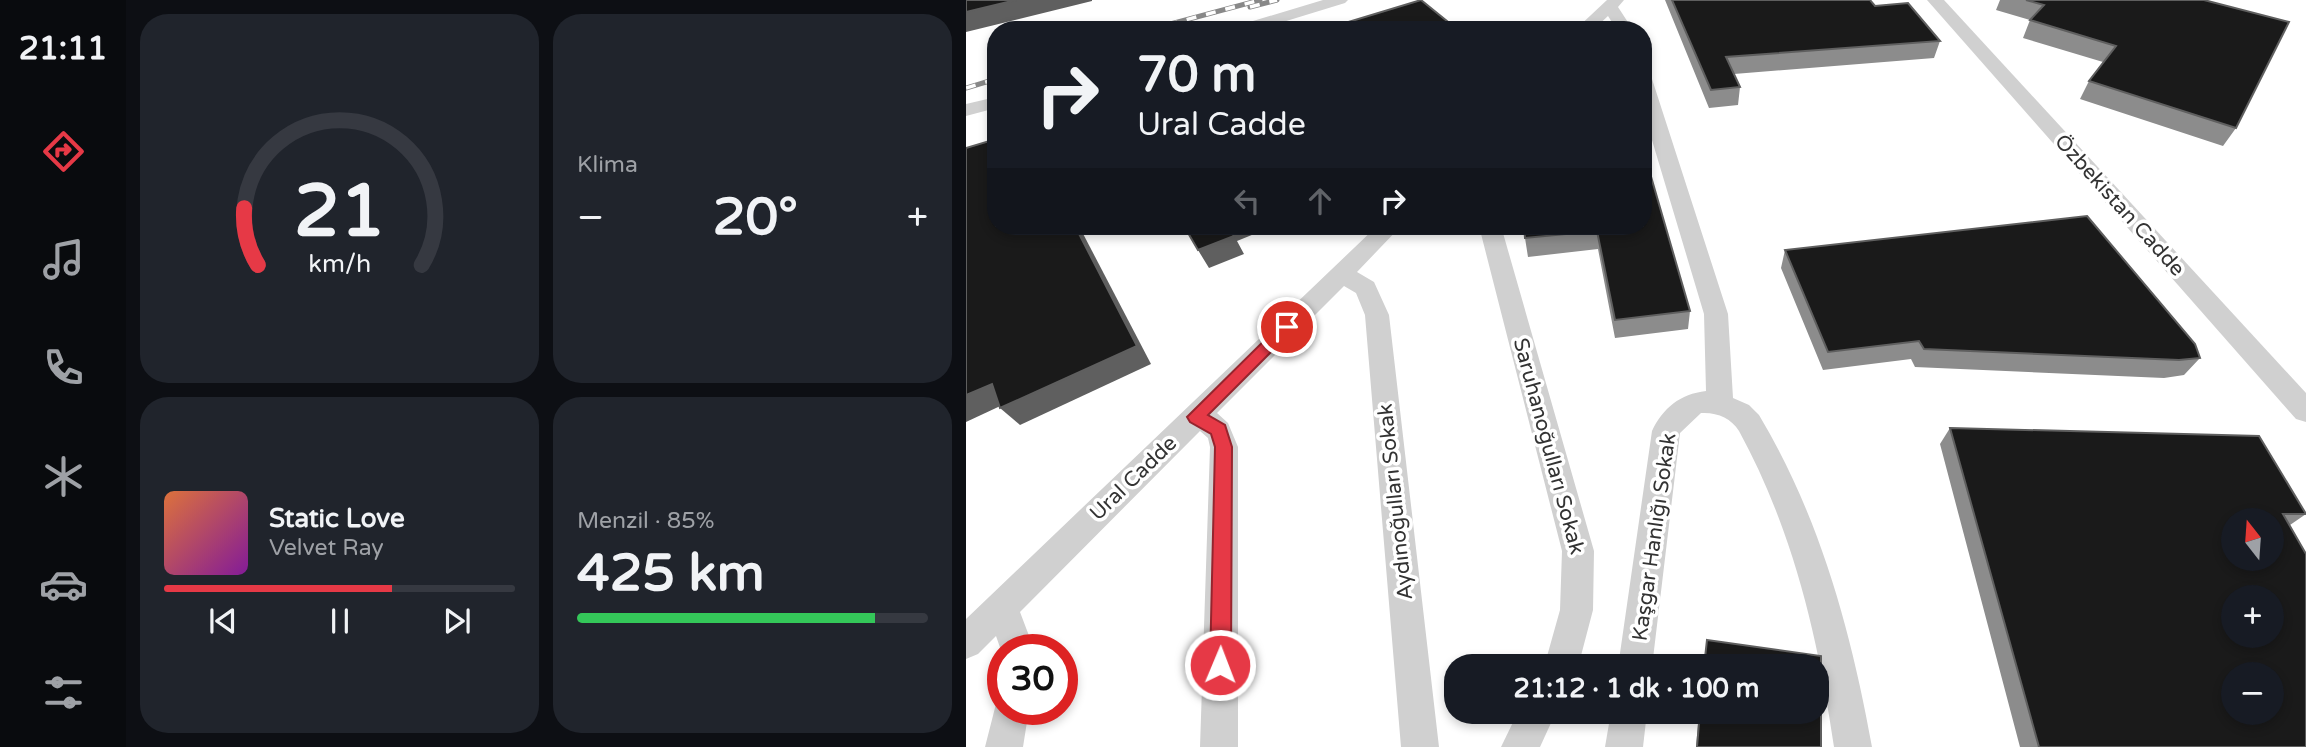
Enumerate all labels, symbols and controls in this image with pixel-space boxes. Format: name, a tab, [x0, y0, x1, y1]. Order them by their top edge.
text: 21:11	[19, 30, 107, 68]
text: 70 m	[1137, 46, 1256, 105]
icon: right	[1022, 49, 1113, 140]
text: Ural Cadde	[1137, 106, 1306, 144]
icon: directions	[39, 127, 88, 176]
street label: Özbekistan Cadde	[2049, 129, 2190, 281]
text: Klima	[577, 151, 638, 179]
text: 21	[294, 168, 385, 256]
icon: left	[1228, 182, 1266, 220]
icon: ahead	[1301, 182, 1339, 220]
icon: right	[1374, 182, 1412, 220]
text: 20°	[713, 186, 798, 249]
text: −	[577, 195, 604, 241]
text: +	[907, 195, 928, 241]
icon: music	[39, 235, 88, 284]
text: km/h	[308, 248, 371, 278]
pin	[1257, 297, 1317, 357]
icon: arrive	[1268, 308, 1306, 346]
street label: Saruhanoğulları Sokak	[1508, 335, 1589, 557]
icon: phone	[39, 343, 88, 392]
street label: Aydınoğulları Sokak	[1373, 403, 1418, 601]
street label: Ural Cadde	[1085, 431, 1182, 526]
street label: Kaşgar Hanlığı Sokak	[1628, 432, 1681, 643]
icon: climate	[39, 452, 88, 501]
text: Static Love	[269, 503, 405, 534]
text: Menzil · 85%	[577, 507, 714, 535]
north arrow	[2221, 508, 2284, 570]
map controls	[2221, 508, 2284, 725]
text: Velvet Ray	[269, 534, 384, 562]
text: 425 km	[577, 542, 765, 605]
icon: car	[39, 560, 88, 609]
button: +	[2221, 585, 2284, 648]
icon: previous	[204, 602, 242, 640]
icon: pause	[321, 602, 359, 640]
icon: next	[438, 602, 476, 640]
position arrow	[1183, 628, 1257, 702]
speed limit sign: 30	[987, 634, 1078, 725]
button: −	[2221, 662, 2284, 725]
icon: filters	[39, 668, 88, 717]
text: 21:12 · 1 dk · 100 m	[1514, 673, 1759, 704]

